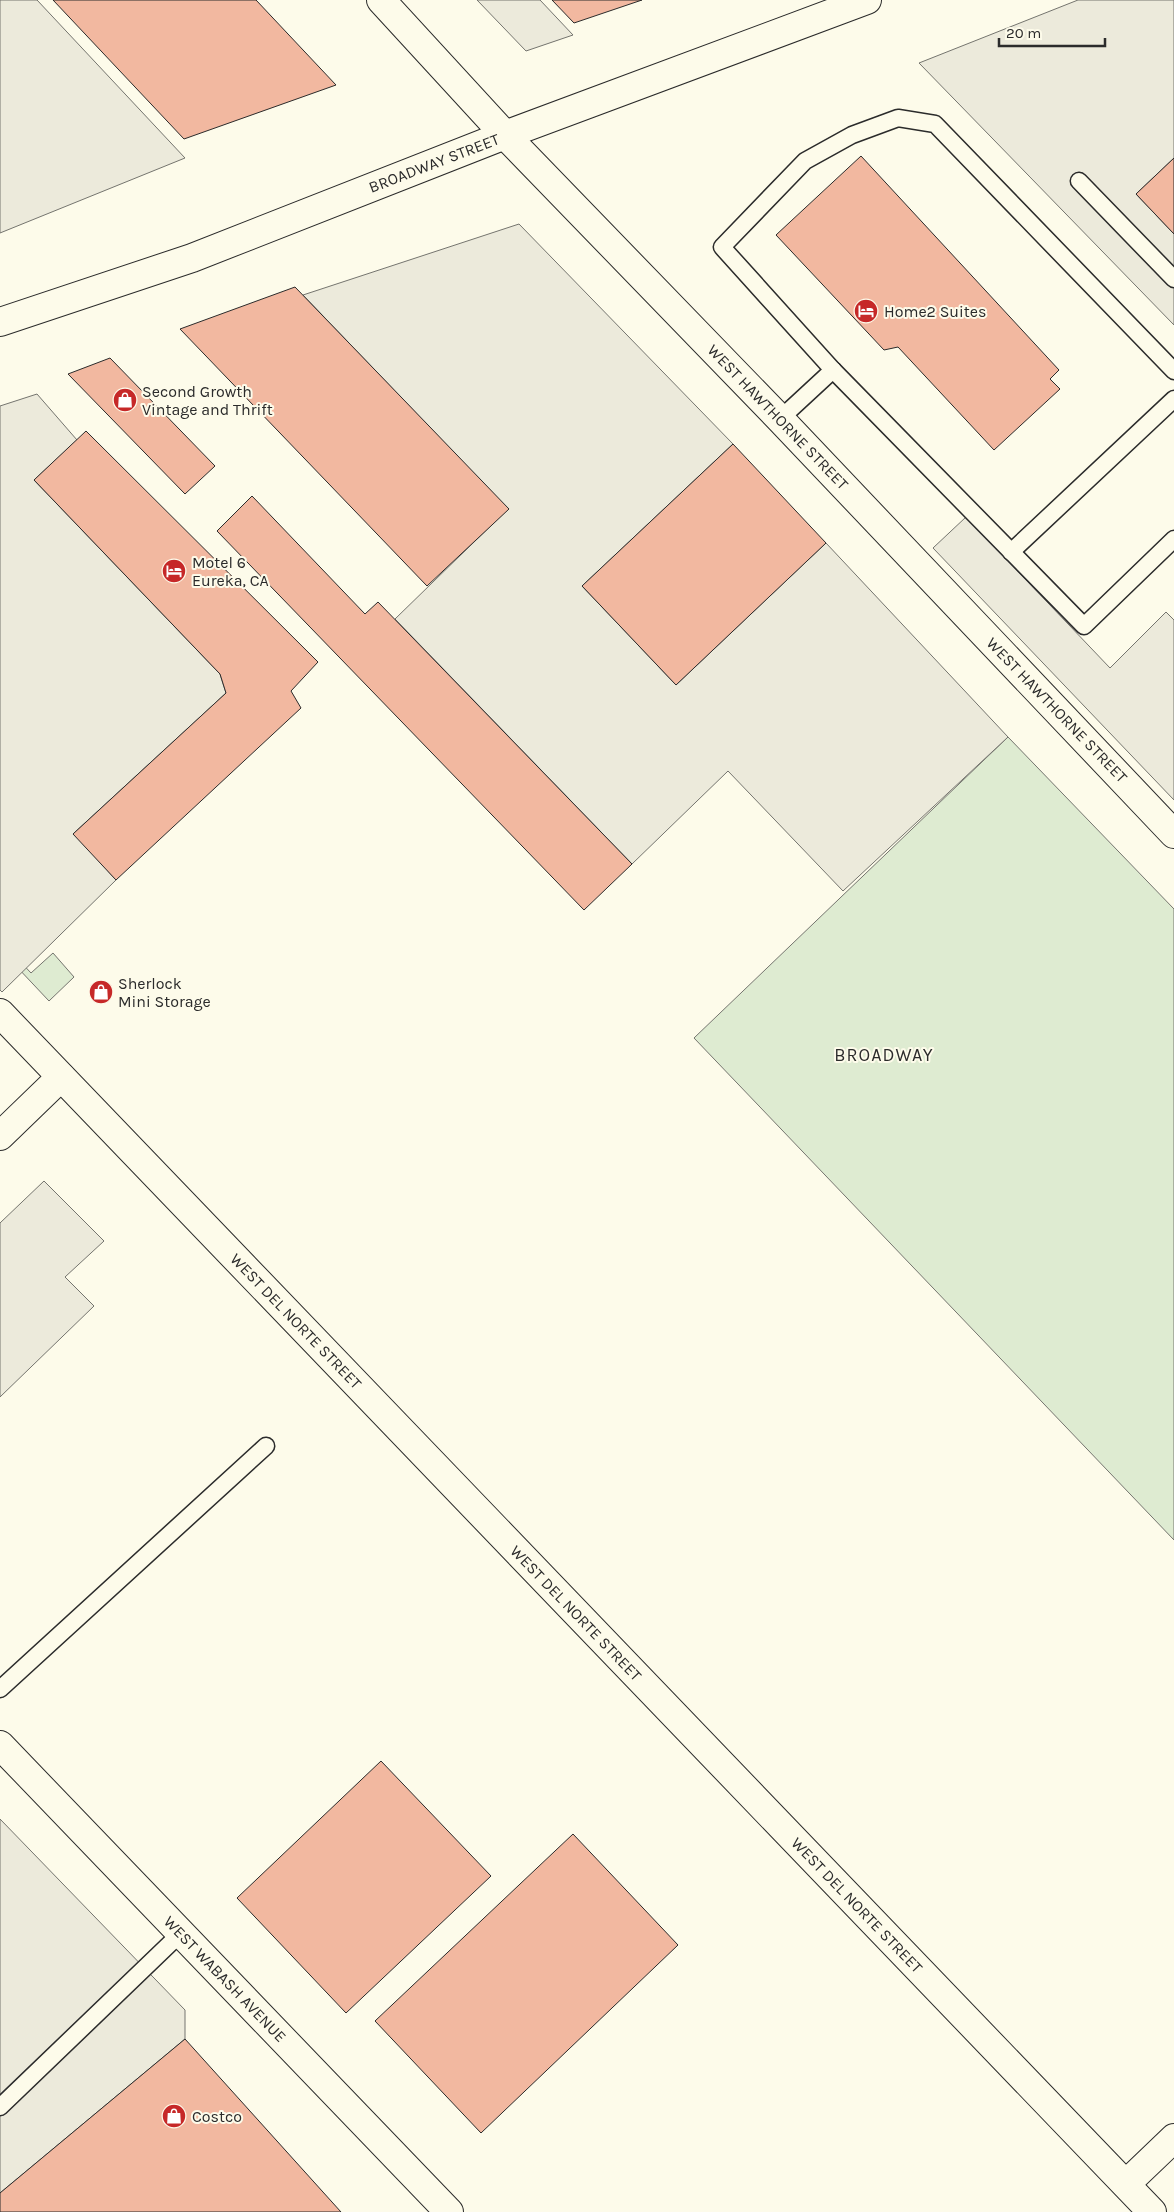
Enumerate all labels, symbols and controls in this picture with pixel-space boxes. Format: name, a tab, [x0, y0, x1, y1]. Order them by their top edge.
scale bar	[999, 15, 1105, 47]
text: 20 m	[1006, 24, 1041, 42]
street label: BROADWAY STREET	[366, 129, 502, 197]
hotel icon: Home2 Suites	[853, 298, 879, 324]
place label: Home2 Suites	[884, 302, 986, 321]
street label: WEST HAWTHORNE STREET	[704, 340, 852, 494]
place label: Second Growth Vintage and Thrift	[142, 382, 273, 419]
shop icon: Second Growth Vintage and Thrift	[112, 387, 138, 413]
place label: Motel 6 Eureka, CA	[192, 553, 269, 590]
hotel icon: Motel 6 Eureka, CA	[161, 558, 187, 584]
street label: WEST HAWTHORNE STREET	[983, 633, 1131, 787]
place label: Sherlock Mini Storage	[118, 974, 211, 1011]
shop icon: Sherlock Mini Storage	[88, 979, 114, 1005]
district label: BROADWAY	[834, 1044, 934, 1066]
street label: WEST DEL NORTE STREET	[226, 1249, 366, 1393]
street label: WEST DEL NORTE STREET	[506, 1541, 646, 1685]
street label: WEST DEL NORTE STREET	[787, 1833, 927, 1977]
street label: WEST WABASH AVENUE	[160, 1912, 290, 2046]
shop icon: Costco	[161, 2103, 187, 2129]
place label: Costco	[192, 2107, 242, 2126]

